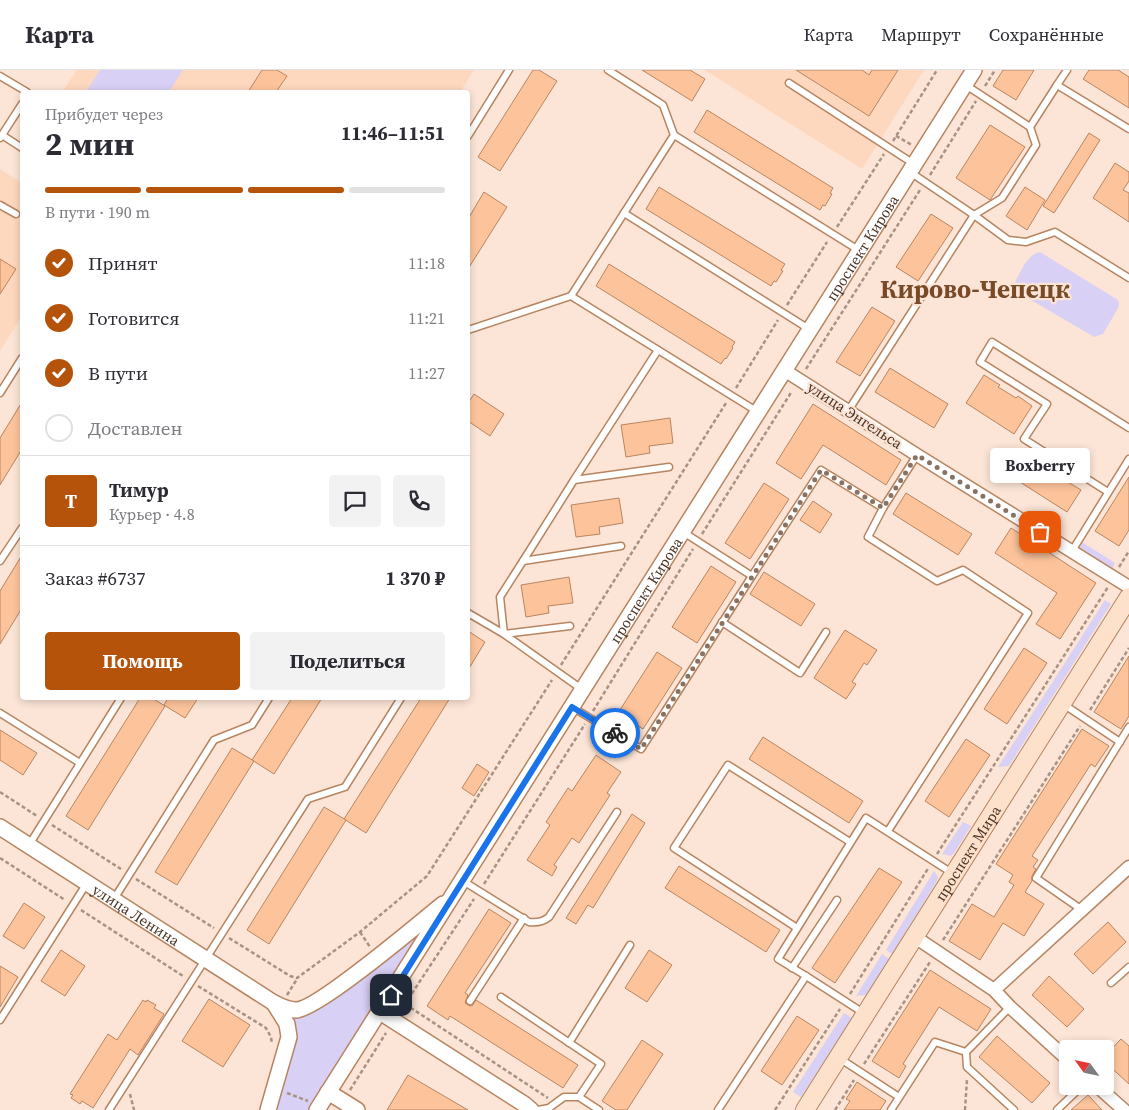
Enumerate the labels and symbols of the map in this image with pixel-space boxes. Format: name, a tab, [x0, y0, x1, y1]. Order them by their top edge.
street label: проспект Кирова	[820, 190, 903, 305]
district label: Кирово-Чепецк	[880, 272, 1070, 306]
street label: улица Энгельса	[803, 376, 907, 454]
callout: Boxberry	[990, 447, 1090, 482]
pin	[1019, 511, 1061, 553]
street label: проспект Кирова	[604, 533, 687, 647]
courier	[590, 708, 640, 758]
street label: проспект Мира	[929, 801, 1006, 905]
street label: улица Ленина	[89, 879, 184, 951]
pin	[370, 974, 412, 1016]
north arrow	[1059, 1040, 1114, 1095]

